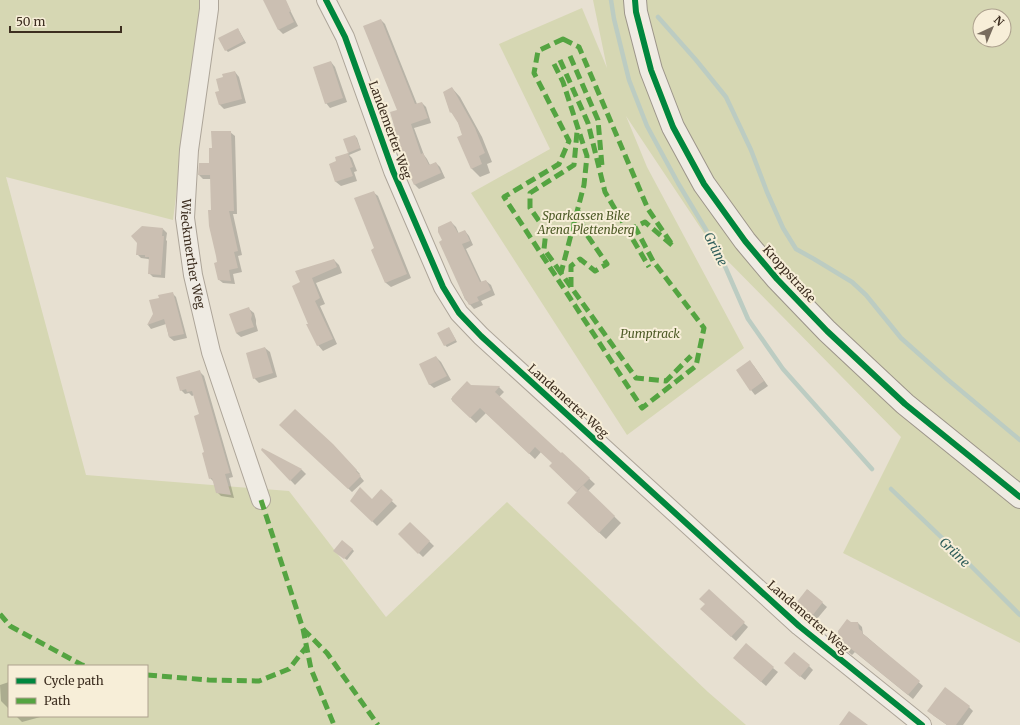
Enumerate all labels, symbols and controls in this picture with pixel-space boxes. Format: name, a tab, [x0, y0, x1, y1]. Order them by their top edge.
scale bar	[10, 8, 121, 34]
north arrow	[972, 8, 1012, 48]
text: N	[991, 13, 1007, 29]
text: 50 m	[16, 14, 45, 29]
street label: Landemerter Weg	[366, 79, 415, 182]
street label: Wieckmerther Weg	[178, 197, 209, 311]
park label: Sparkassen Bike Arena Plettenberg	[536, 208, 635, 237]
water label: Grüne	[700, 229, 731, 269]
street label: Kroppstraße	[760, 242, 819, 305]
park label: Pumptrack	[620, 326, 680, 341]
street label: Landemerter Weg	[525, 361, 612, 441]
water label: Grüne	[936, 534, 974, 571]
street label: Landemerter Weg	[764, 577, 853, 657]
legend	[8, 665, 148, 717]
text: Cycle path	[44, 673, 104, 688]
text: Path	[44, 693, 70, 708]

